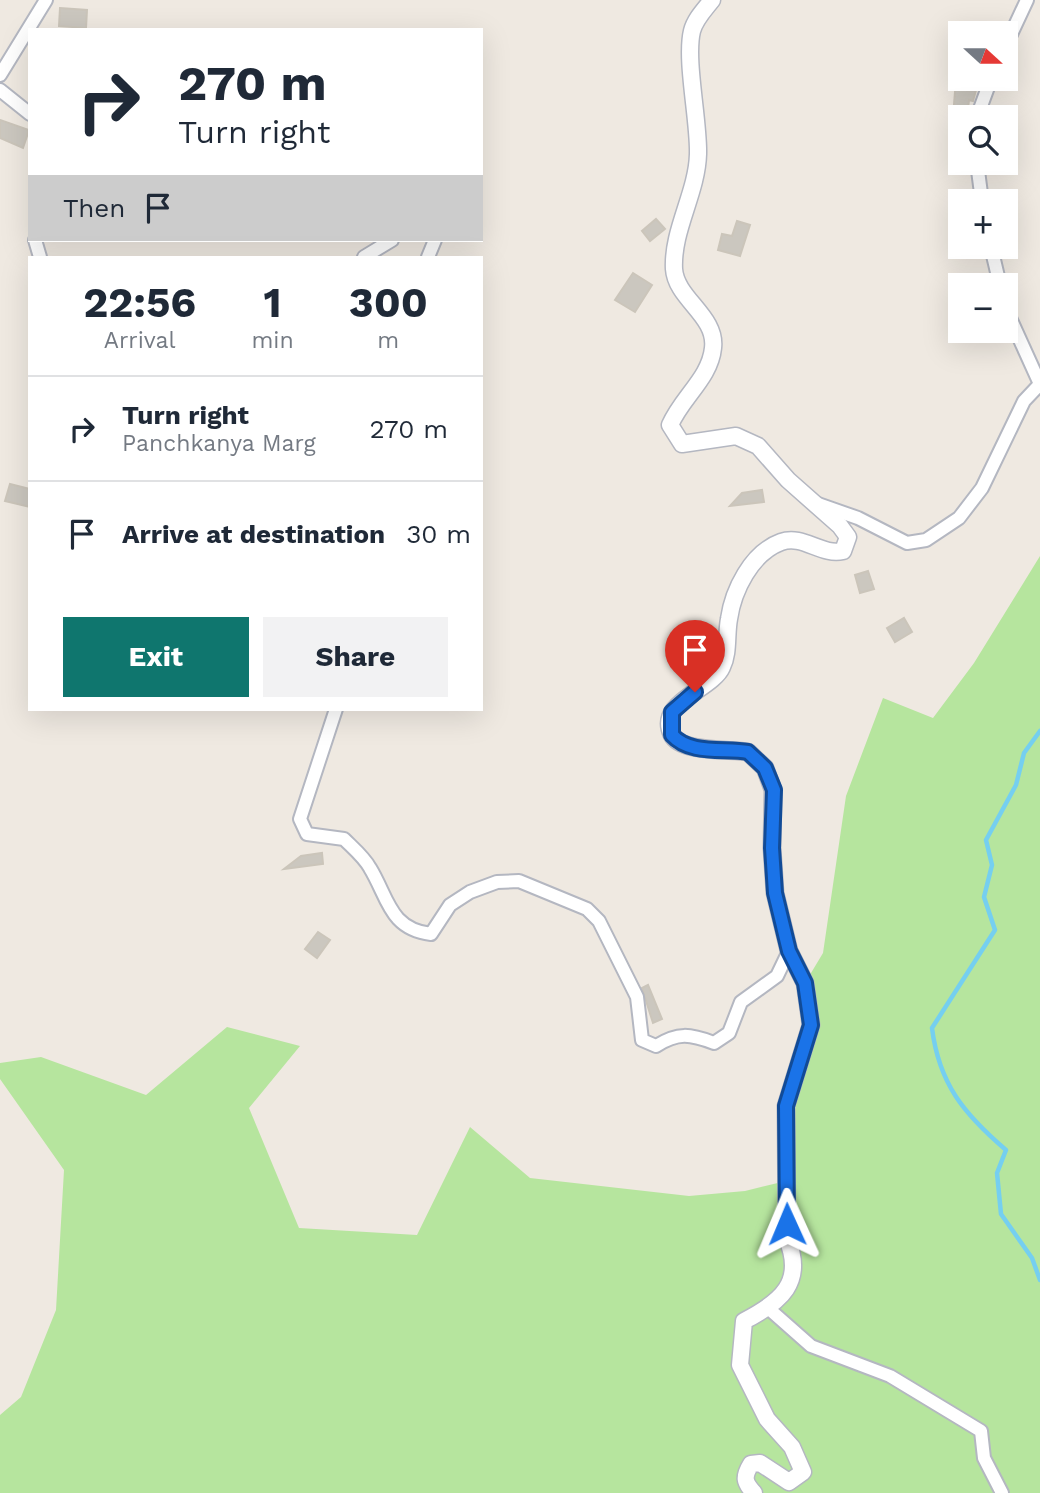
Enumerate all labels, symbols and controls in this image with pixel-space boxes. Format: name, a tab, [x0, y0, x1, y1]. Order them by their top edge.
north arrow	[948, 21, 1018, 91]
map controls	[948, 21, 1018, 343]
text: 270 m	[178, 54, 327, 112]
icon: right	[63, 56, 154, 147]
button: search	[948, 105, 1018, 175]
text: Turn right	[178, 113, 330, 151]
icon: arrive	[139, 189, 177, 227]
button: +	[948, 189, 1018, 259]
text: Then	[63, 193, 125, 223]
button: −	[948, 273, 1018, 343]
text: 22:56	[83, 278, 196, 327]
text: 1	[263, 278, 282, 327]
text: 300	[349, 278, 428, 327]
text: Arrival	[104, 327, 176, 354]
text: min	[251, 327, 294, 354]
text: m	[377, 327, 399, 354]
text: Turn right	[122, 400, 249, 430]
icon: right	[63, 410, 101, 448]
text: 270 m	[369, 414, 448, 444]
text: Panchkanya Marg	[122, 430, 316, 457]
icon: arrive	[63, 515, 101, 553]
text: Arrive at destination	[122, 519, 385, 549]
text: 30 m	[406, 519, 471, 549]
button: Exit	[63, 617, 249, 697]
button: Share	[263, 617, 448, 697]
pin	[665, 620, 725, 692]
icon: arrive	[676, 631, 714, 669]
position arrow	[750, 1187, 824, 1261]

